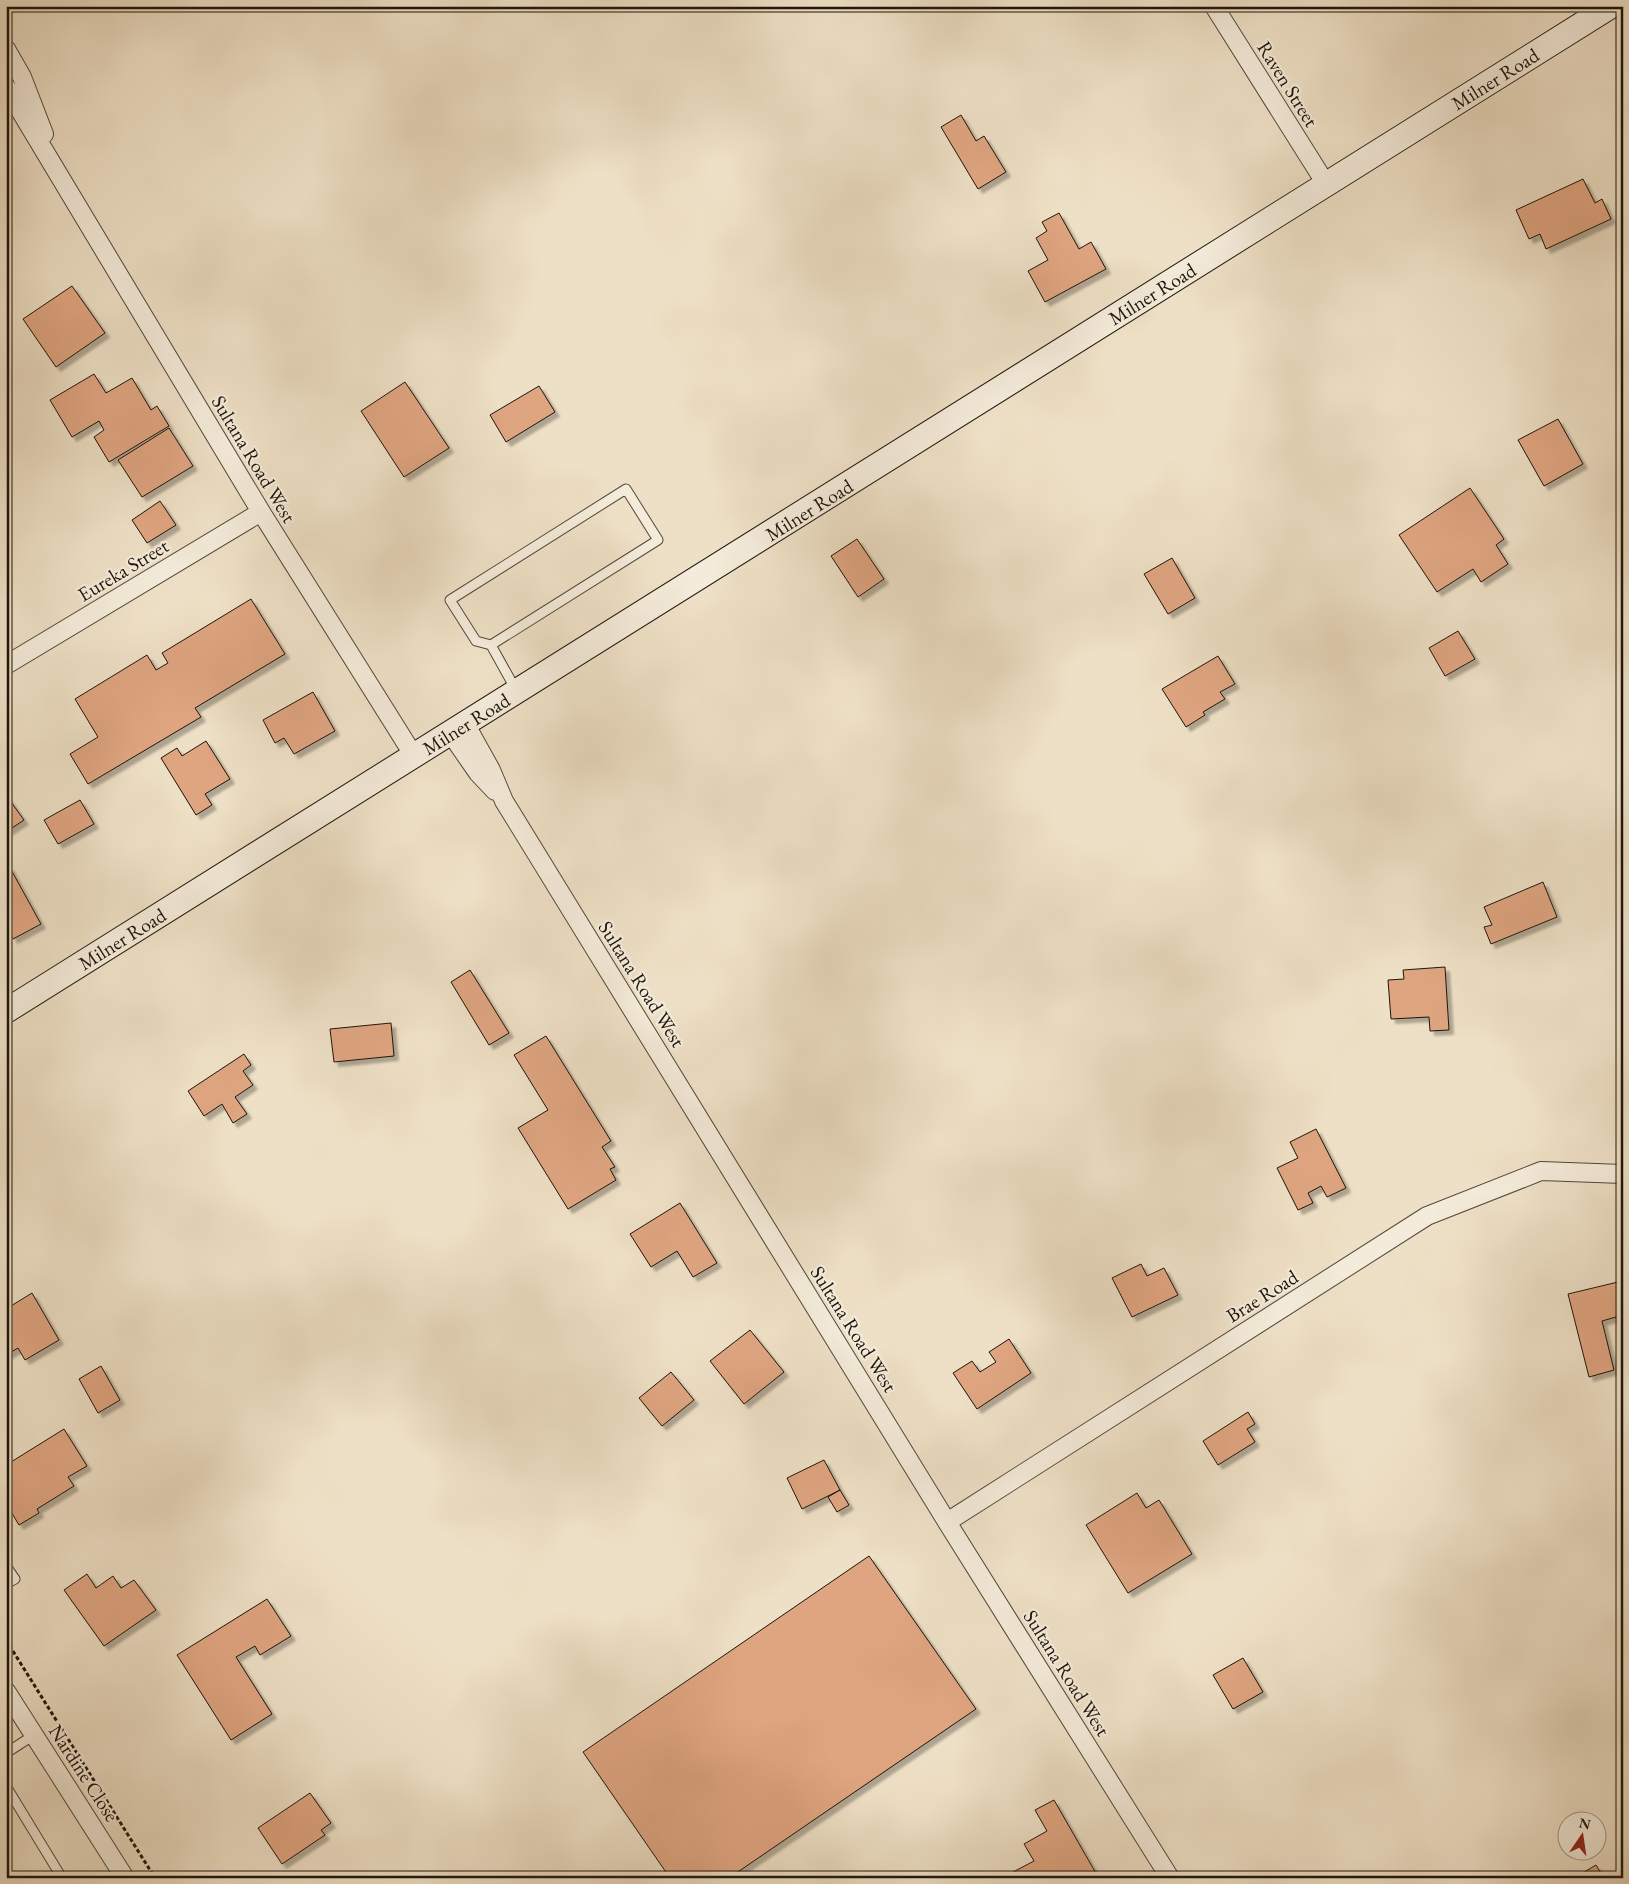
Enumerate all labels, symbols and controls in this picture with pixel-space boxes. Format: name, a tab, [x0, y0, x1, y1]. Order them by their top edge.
street label: Raven Street	[1251, 36, 1325, 132]
street label: Milner Road	[1446, 41, 1544, 116]
street label: Milner Road	[1103, 256, 1201, 331]
street label: Sultana Road West	[206, 391, 303, 528]
street label: Milner Road	[760, 472, 858, 547]
street label: Eureka Street	[73, 532, 174, 607]
street label: Milner Road	[417, 686, 515, 761]
street label: Milner Road	[73, 901, 171, 976]
street label: Sultana Road West	[593, 916, 692, 1053]
street label: Sultana Road West	[805, 1261, 904, 1398]
street label: Brae Road	[1221, 1263, 1304, 1328]
street label: Sultana Road West	[1018, 1605, 1117, 1742]
street label: Nardine Close	[43, 1719, 125, 1827]
north arrow	[1556, 1812, 1606, 1862]
text: N	[1577, 1813, 1593, 1834]

